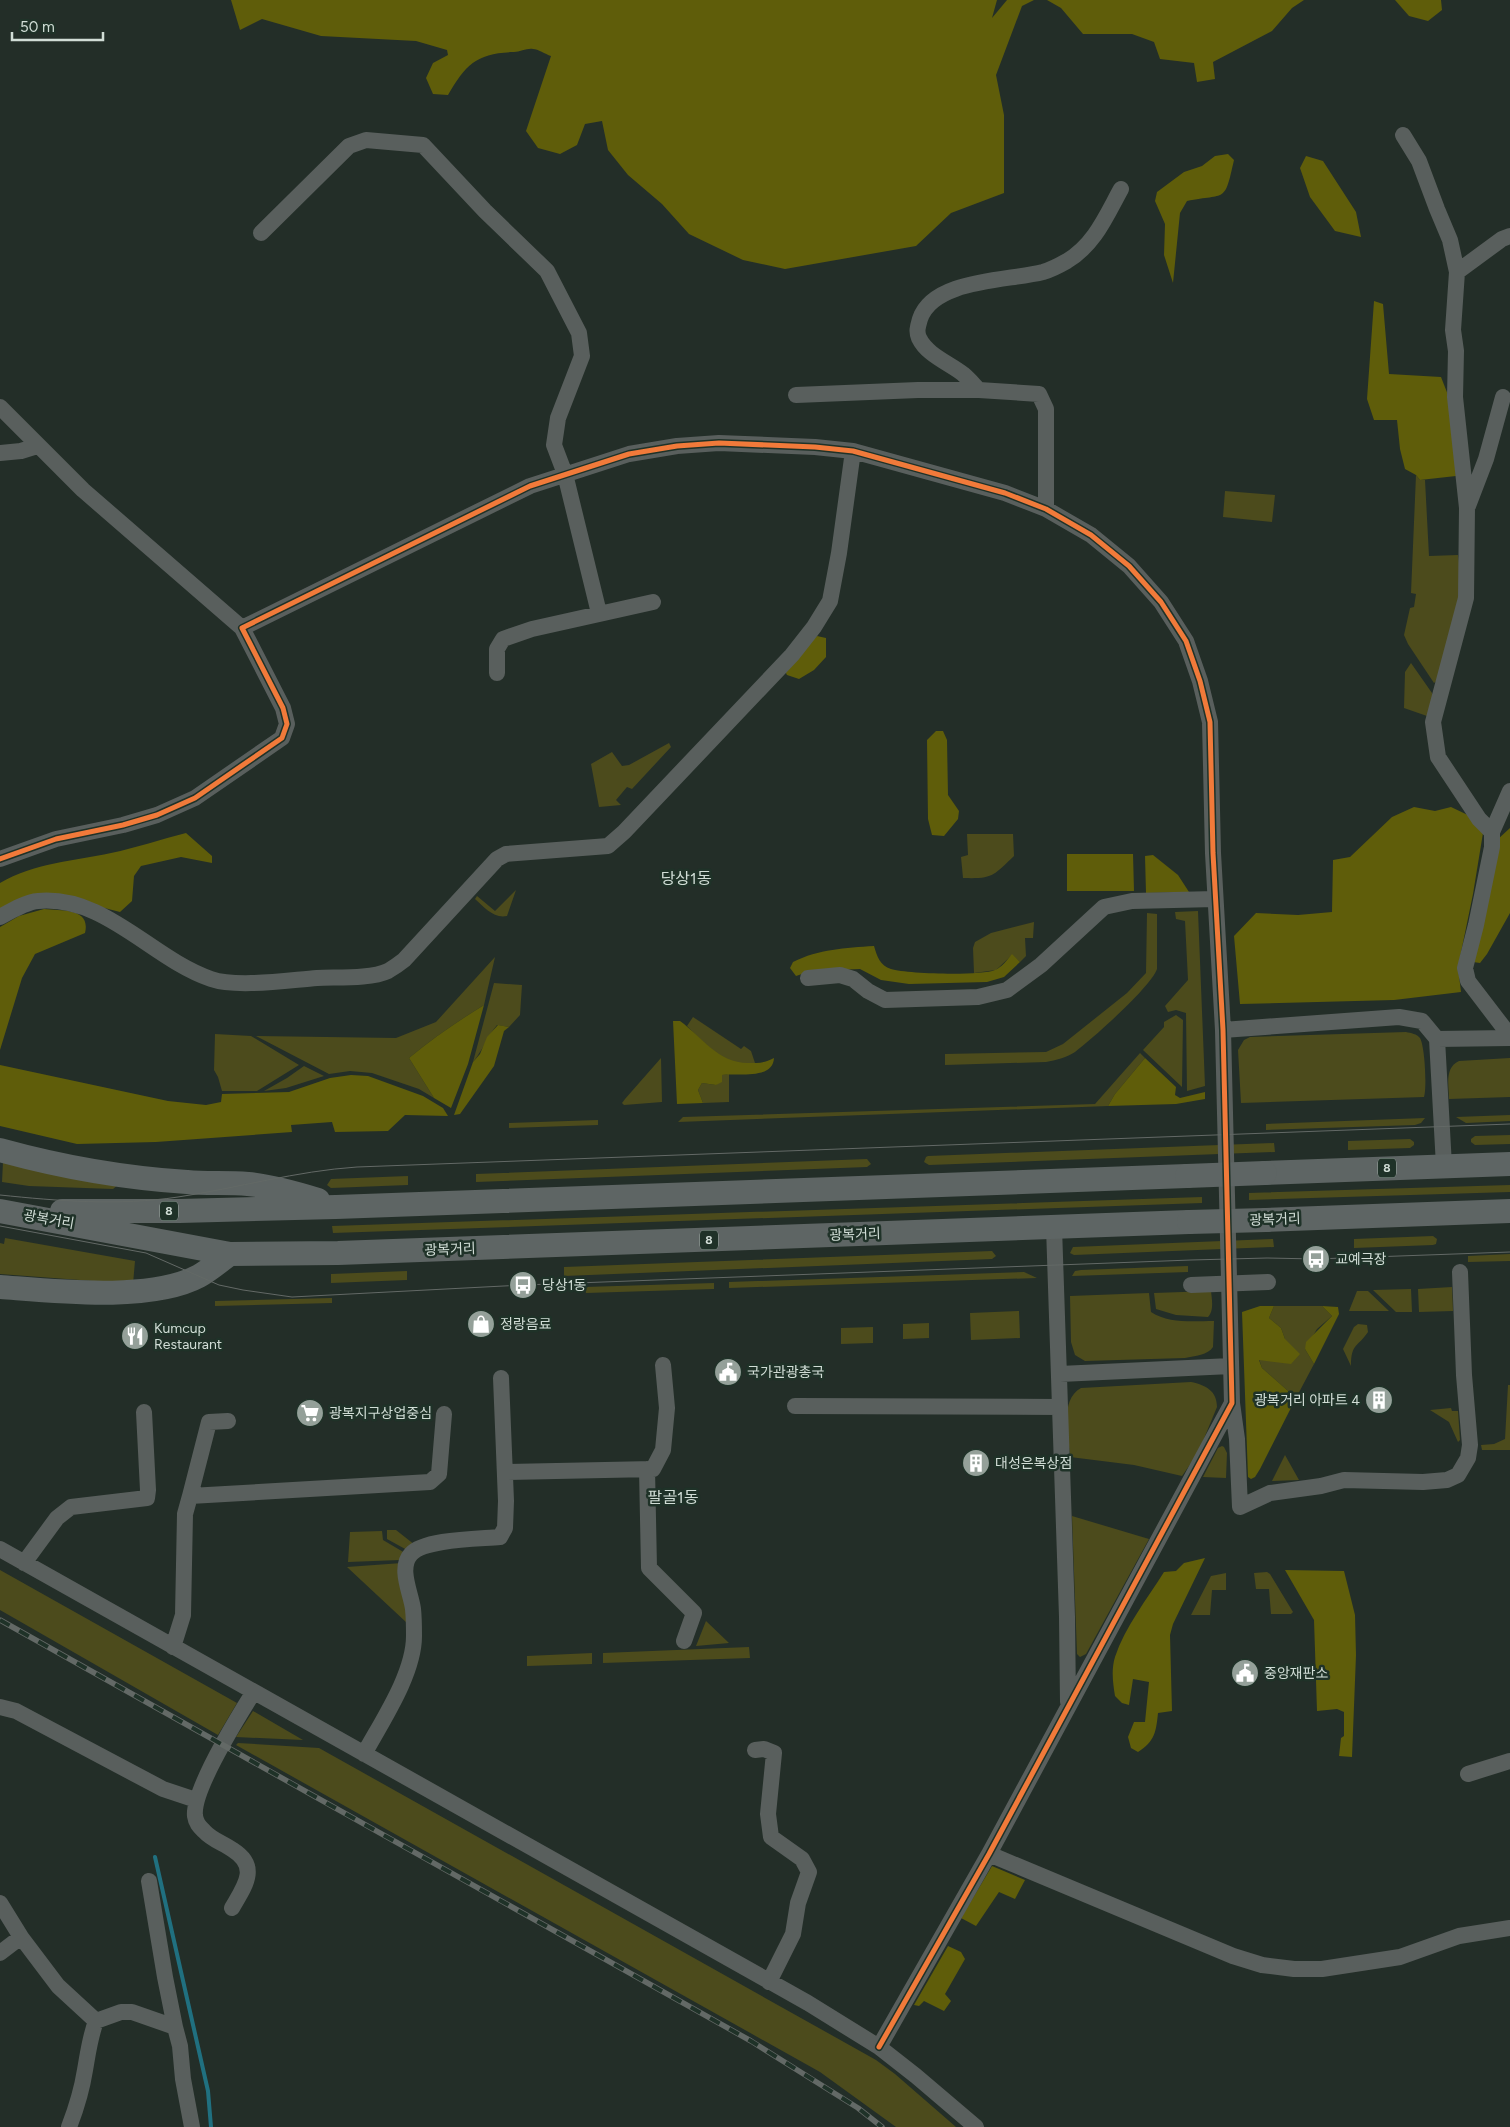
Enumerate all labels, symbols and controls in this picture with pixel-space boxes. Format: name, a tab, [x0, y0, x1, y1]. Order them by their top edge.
scale bar	[12, 10, 104, 42]
text: 50 m	[20, 18, 55, 36]
district label: 당상1동	[661, 869, 712, 888]
road number: 8	[1378, 1158, 1396, 1178]
road number: 8	[160, 1202, 178, 1220]
street label: 광복거리	[22, 1207, 76, 1232]
street label: 광복거리	[1249, 1210, 1301, 1229]
street label: 광복거리	[829, 1225, 881, 1244]
road number: 8	[700, 1230, 718, 1250]
street label: 광복거리	[424, 1240, 476, 1259]
bus stop icon: 교예극장	[1301, 1244, 1331, 1274]
place label: 교예극장	[1335, 1251, 1387, 1268]
bus stop icon: 당상1동	[508, 1270, 538, 1300]
place label: 당상1동	[542, 1277, 587, 1294]
shop icon: 정랑음료	[466, 1309, 496, 1339]
place label: 정랑음료	[500, 1316, 552, 1333]
place label: Kumcup Restaurant	[154, 1320, 222, 1353]
restaurant icon: Kumcup Restaurant	[120, 1321, 150, 1351]
public building icon: 국가관광총국	[713, 1357, 743, 1387]
place label: 국가관광총국	[747, 1364, 824, 1381]
building icon: 광복거리 아파트 4	[1364, 1385, 1394, 1415]
place label: 광복거리 아파트 4	[1254, 1392, 1360, 1409]
supermarket icon: 광복지구상업중심	[295, 1398, 325, 1428]
place label: 광복지구상업중심	[329, 1405, 432, 1422]
building icon: 대성은복상점	[961, 1448, 991, 1478]
place label: 대성은복상점	[995, 1455, 1072, 1472]
district label: 팔골1동	[648, 1488, 699, 1507]
public building icon: 중앙재판소	[1230, 1658, 1260, 1688]
place label: 중앙재판소	[1264, 1665, 1329, 1682]

